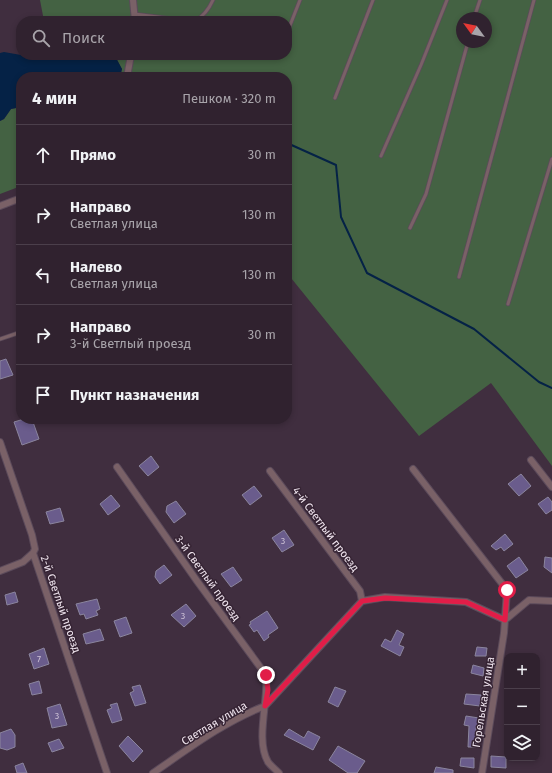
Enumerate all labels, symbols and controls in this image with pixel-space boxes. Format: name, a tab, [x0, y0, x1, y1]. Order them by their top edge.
north arrow	[456, 12, 492, 48]
search box	[16, 16, 292, 60]
icon: search	[30, 27, 52, 49]
text: Поиск	[62, 29, 105, 47]
text: 4 мин	[32, 88, 77, 109]
text: Пешком · 320 m	[182, 91, 276, 106]
icon: ahead	[32, 144, 54, 166]
text: Прямо	[70, 146, 116, 164]
text: 30 m	[248, 147, 276, 162]
text: Направо	[70, 198, 131, 216]
icon: right	[32, 204, 54, 226]
text: 130 m	[242, 207, 276, 222]
text: Светлая улица	[70, 216, 158, 231]
text: Налево	[70, 258, 122, 276]
icon: left	[32, 264, 54, 286]
text: 130 m	[242, 267, 276, 282]
text: Светлая улица	[70, 276, 158, 291]
text: Направо	[70, 318, 131, 336]
icon: right	[32, 324, 54, 346]
text: 30 m	[248, 327, 276, 342]
text: 3-й Светлый проезд	[70, 336, 191, 351]
icon: arrive	[32, 384, 54, 406]
text: Пункт назначения	[70, 386, 199, 404]
street label: 4-й Светлый проезд	[290, 484, 362, 574]
street label: 3-й Светлый проезд	[173, 533, 243, 623]
house number: 3	[281, 536, 285, 546]
street label: 2-й Светлый проезд	[38, 554, 83, 655]
route start	[498, 581, 516, 599]
house number: 3	[181, 611, 185, 621]
map controls	[504, 653, 540, 761]
button: +	[504, 653, 540, 689]
house number: 7	[37, 654, 41, 664]
street label: Горельская улица	[470, 656, 497, 748]
route end	[257, 666, 275, 684]
button: −	[504, 689, 540, 725]
street label: Светлая улица	[179, 699, 249, 748]
house number: 3	[55, 711, 59, 721]
button: layers	[504, 725, 540, 761]

